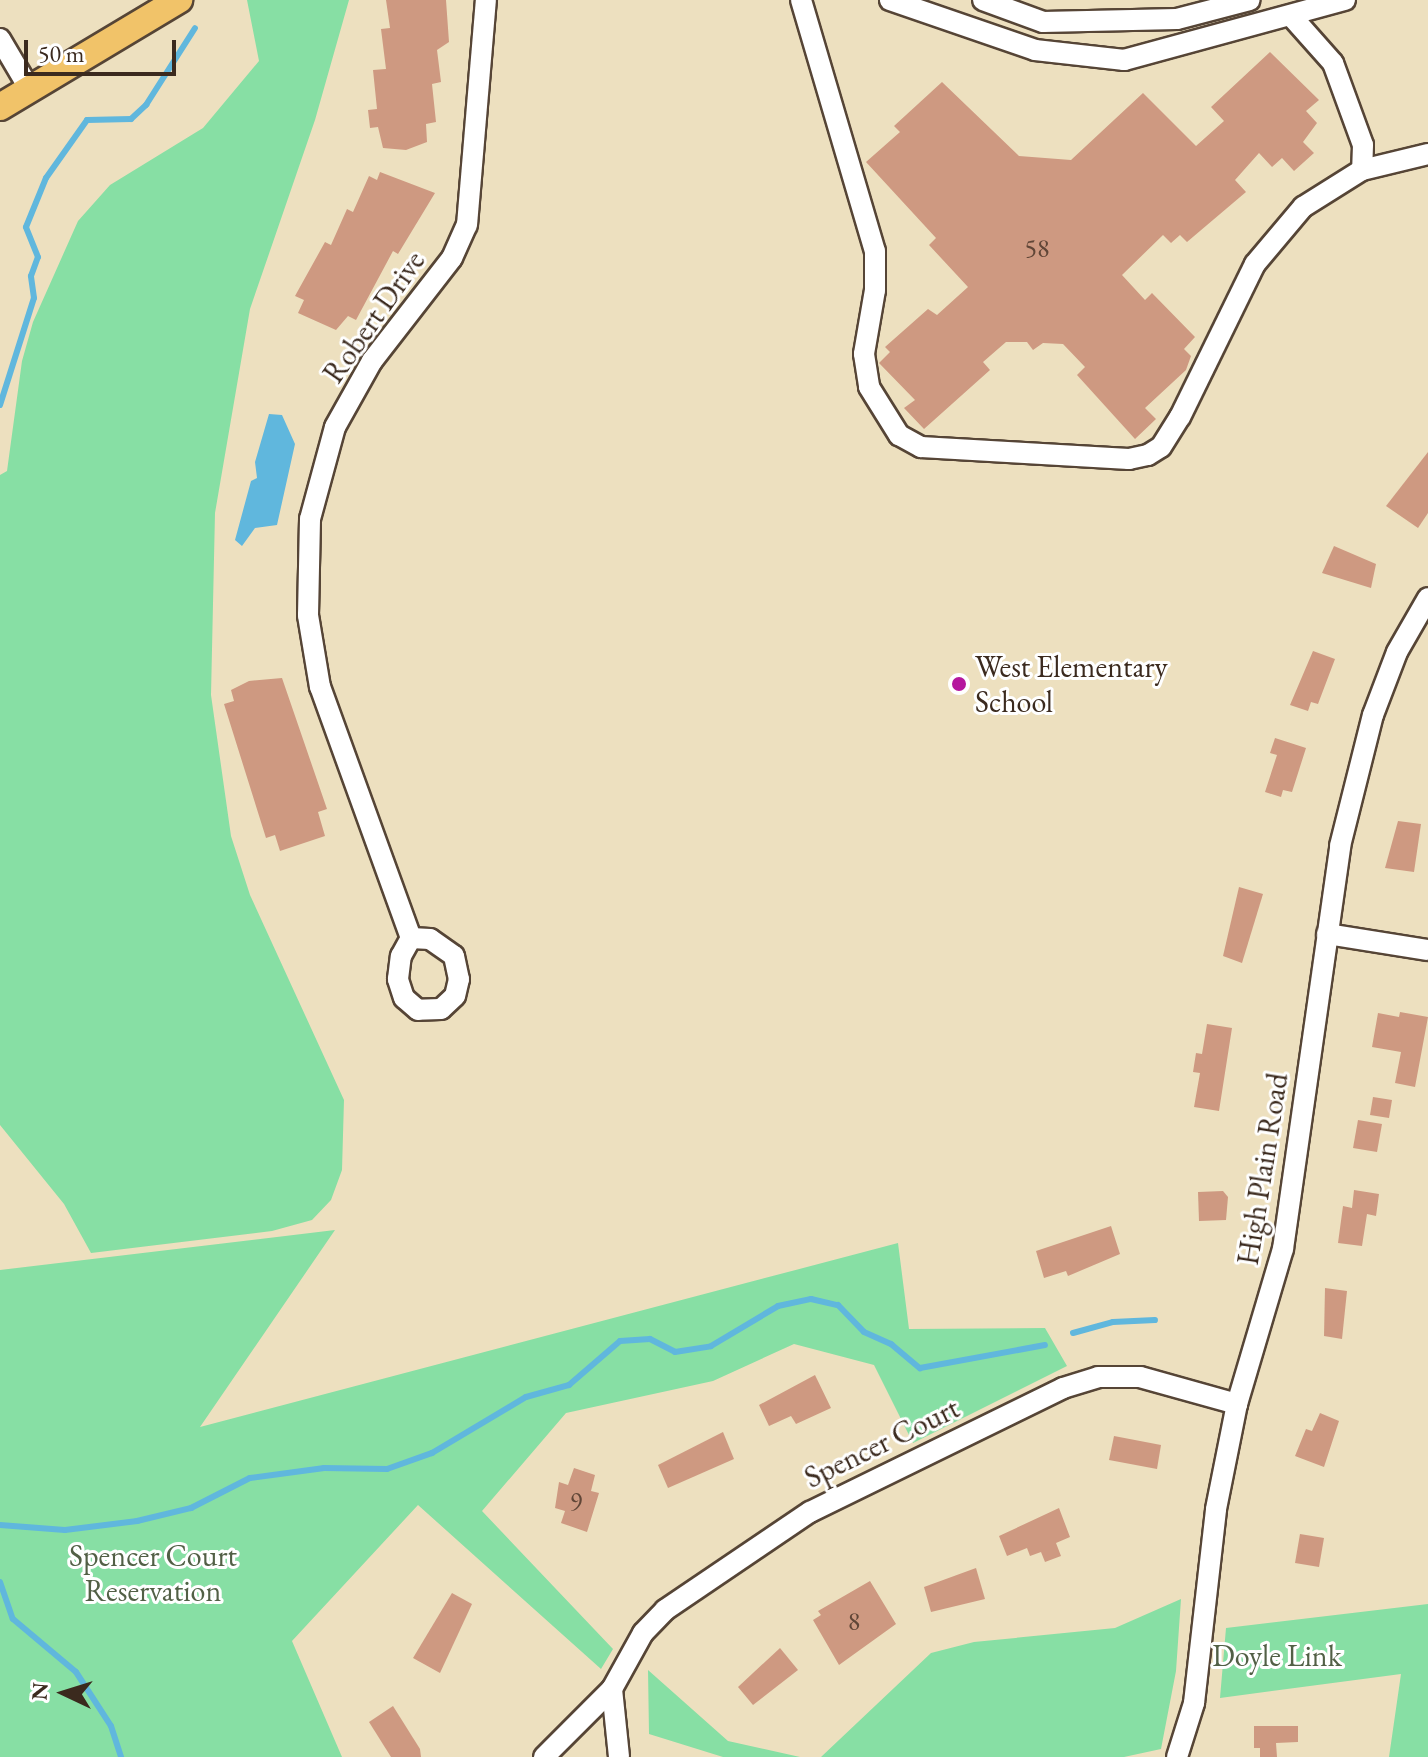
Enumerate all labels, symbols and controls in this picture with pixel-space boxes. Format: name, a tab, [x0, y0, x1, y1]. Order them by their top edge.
scale bar	[28, 24, 180, 74]
text: 50 m	[38, 38, 85, 69]
house number: 58	[1025, 233, 1049, 265]
street label: Robert Drive	[315, 244, 433, 390]
place label: West Elementary School	[975, 649, 1168, 720]
marker: West Elementary School	[950, 675, 968, 693]
street label: High Plain Road	[1230, 1070, 1296, 1268]
street label: Spencer Court	[799, 1390, 965, 1496]
house number: 9	[570, 1487, 582, 1519]
park label: Spencer Court Reservation	[69, 1538, 237, 1608]
house number: 8	[848, 1606, 860, 1638]
park label: Doyle Link	[1212, 1638, 1342, 1674]
north arrow	[24, 1653, 104, 1733]
text: N	[24, 1681, 55, 1701]

